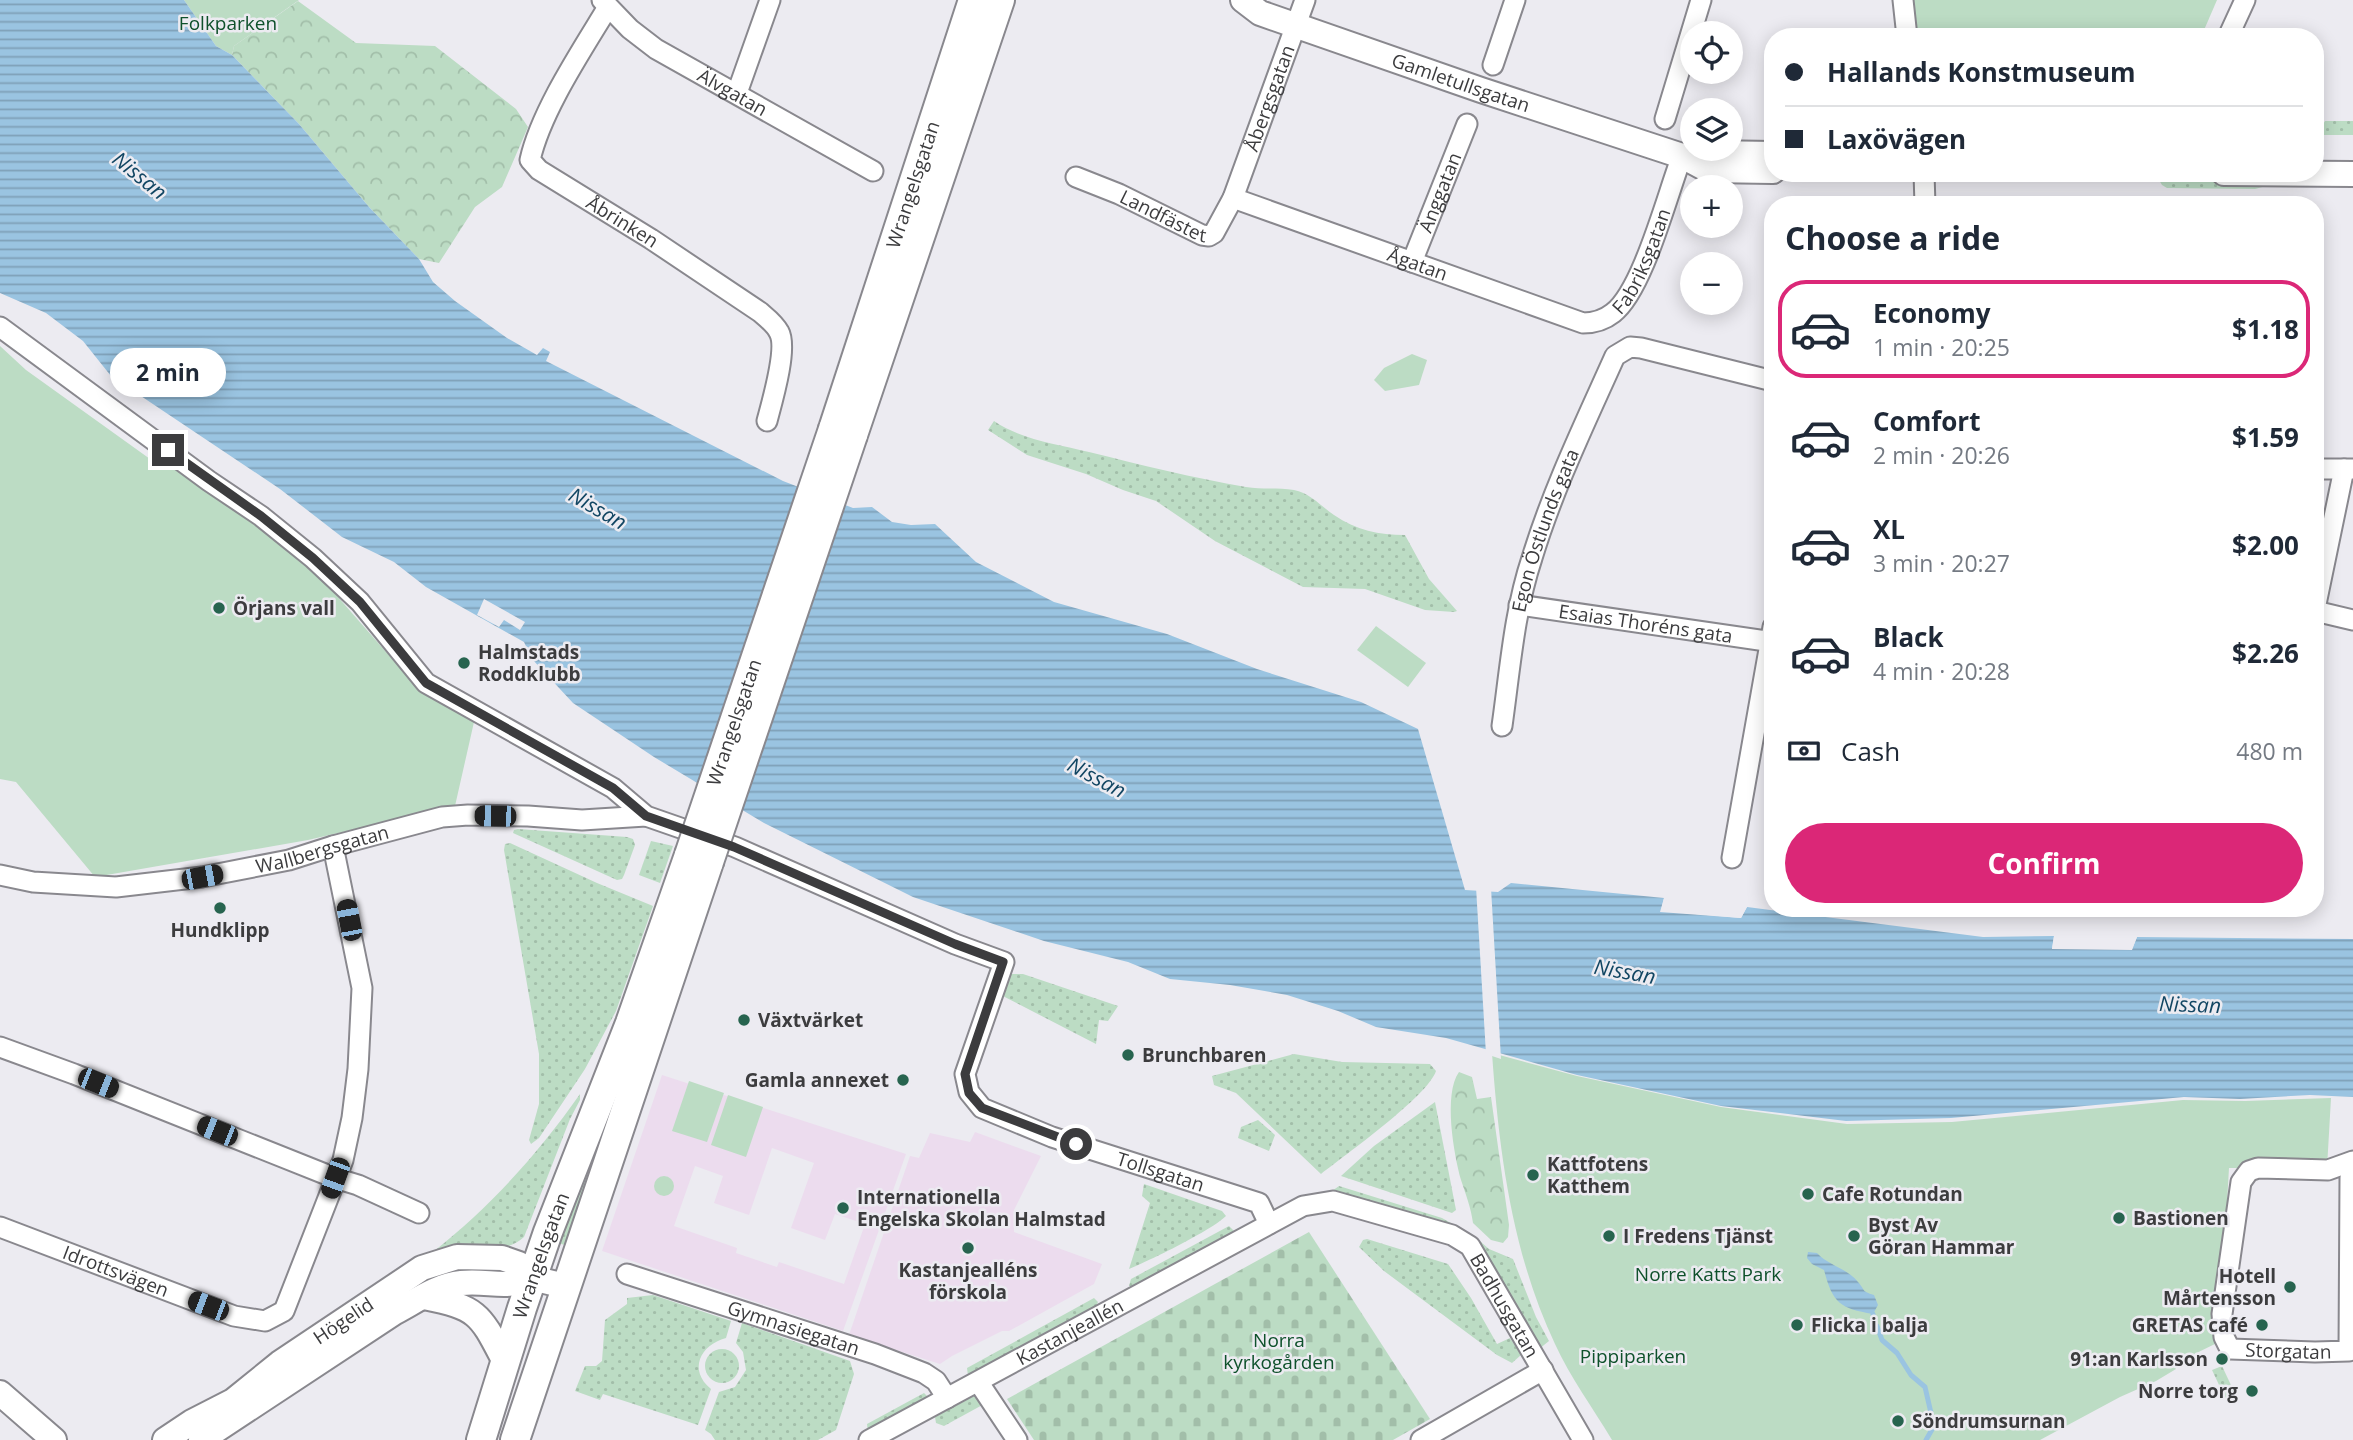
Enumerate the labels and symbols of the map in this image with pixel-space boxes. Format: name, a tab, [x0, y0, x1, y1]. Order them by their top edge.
park label: Folkparken	[179, 10, 277, 36]
street label: Åbergsgatan	[1238, 41, 1301, 155]
street label: Gamletullsgatan	[1388, 47, 1533, 118]
street label: Älvgatan	[693, 62, 772, 122]
street label: Wrangelsgatan	[880, 118, 946, 252]
water label: Nissan	[107, 145, 173, 205]
street label: Änggatan	[1412, 149, 1467, 236]
street label: Landfästet	[1116, 184, 1208, 248]
street label: Åbrinken	[582, 189, 664, 254]
street label: Fabriksgatan	[1606, 205, 1676, 320]
street label: Ågatan	[1384, 241, 1451, 287]
callout: 2 min	[110, 349, 226, 398]
route end	[152, 434, 184, 466]
street label: Egon Östlunds gata	[1505, 445, 1585, 614]
water label: Nissan	[564, 480, 632, 536]
place label: Örjans vall	[233, 595, 335, 621]
street label: Esaias Thoréns gata	[1557, 598, 1734, 649]
marker: Örjans vall	[211, 600, 227, 616]
place label: Halmstads Roddklubb	[478, 639, 580, 687]
marker: Halmstads Roddklubb	[456, 655, 472, 671]
street label: Wrangelsgatan	[700, 656, 767, 789]
water label: Nissan	[1063, 750, 1131, 804]
car	[474, 805, 517, 827]
street label: Wallbergsgatan	[253, 819, 392, 879]
car	[180, 863, 225, 891]
car	[335, 897, 364, 943]
marker: Hundklipp	[212, 900, 228, 916]
place label: Hundklipp	[171, 917, 269, 943]
water label: Nissan	[1592, 952, 1658, 990]
water label: Nissan	[2158, 989, 2222, 1019]
place label: Växtvärket	[758, 1007, 863, 1033]
marker: Växtvärket	[736, 1012, 752, 1028]
place label: Brunchbaren	[1142, 1042, 1266, 1068]
marker: Brunchbaren	[1120, 1047, 1136, 1063]
car	[75, 1065, 122, 1101]
place label: Gamla annexet	[745, 1067, 889, 1093]
marker: Gamla annexet	[895, 1072, 911, 1088]
car	[194, 1113, 241, 1149]
route start	[1060, 1128, 1092, 1160]
street label: Tollsgatan	[1114, 1145, 1208, 1198]
place label: Kattfotens Katthem	[1547, 1151, 1648, 1199]
car	[318, 1155, 353, 1201]
marker: Kattfotens Katthem	[1525, 1167, 1541, 1183]
place label: Cafe Rotundan	[1822, 1181, 1963, 1207]
place label: Internationella Engelska Skolan Halmstad	[857, 1184, 1106, 1232]
marker: Cafe Rotundan	[1800, 1186, 1816, 1202]
street label: Wrangelsgatan	[507, 1189, 575, 1322]
marker: Internationella Engelska Skolan Halmstad	[835, 1200, 851, 1216]
place label: Bastionen	[2133, 1205, 2229, 1231]
marker: Bastionen	[2111, 1210, 2127, 1226]
place label: Byst Av Göran Hammar	[1868, 1212, 2015, 1260]
place label: I Fredens Tjänst	[1623, 1223, 1773, 1249]
marker: I Fredens Tjänst	[1601, 1228, 1617, 1244]
marker: Byst Av Göran Hammar	[1846, 1228, 1862, 1244]
street label: Idrottsvägen	[59, 1239, 173, 1303]
marker: Kastanjealléns förskola	[960, 1240, 976, 1256]
street label: Badhusgatan	[1464, 1248, 1545, 1362]
place label: Kastanjealléns förskola	[898, 1257, 1038, 1305]
park label: Norre Katts Park	[1635, 1261, 1781, 1287]
place label: Hotell Mårtensson	[2163, 1263, 2276, 1311]
marker: Hotell Mårtensson	[2282, 1279, 2298, 1295]
car	[185, 1289, 232, 1323]
street label: Högelid	[308, 1291, 379, 1350]
street label: Kastanjeallén	[1011, 1292, 1128, 1371]
street label: Gymnasiegatan	[724, 1294, 863, 1361]
place label: Flicka i balja	[1811, 1312, 1928, 1338]
place label: GRETAS café	[2132, 1312, 2248, 1338]
marker: Flicka i balja	[1789, 1317, 1805, 1333]
marker: GRETAS café	[2254, 1317, 2270, 1333]
park label: Norra kyrkogården	[1223, 1327, 1335, 1375]
street label: Storgatan	[2245, 1337, 2332, 1365]
park label: Pippiparken	[1580, 1343, 1686, 1369]
place label: 91:an Karlsson	[2070, 1346, 2208, 1372]
marker: 91:an Karlsson	[2214, 1351, 2230, 1367]
place label: Norre torg	[2138, 1378, 2238, 1404]
marker: Norre torg	[2244, 1383, 2260, 1399]
place label: Söndrumsurnan	[1912, 1408, 2066, 1434]
marker: Söndrumsurnan	[1890, 1413, 1906, 1429]

